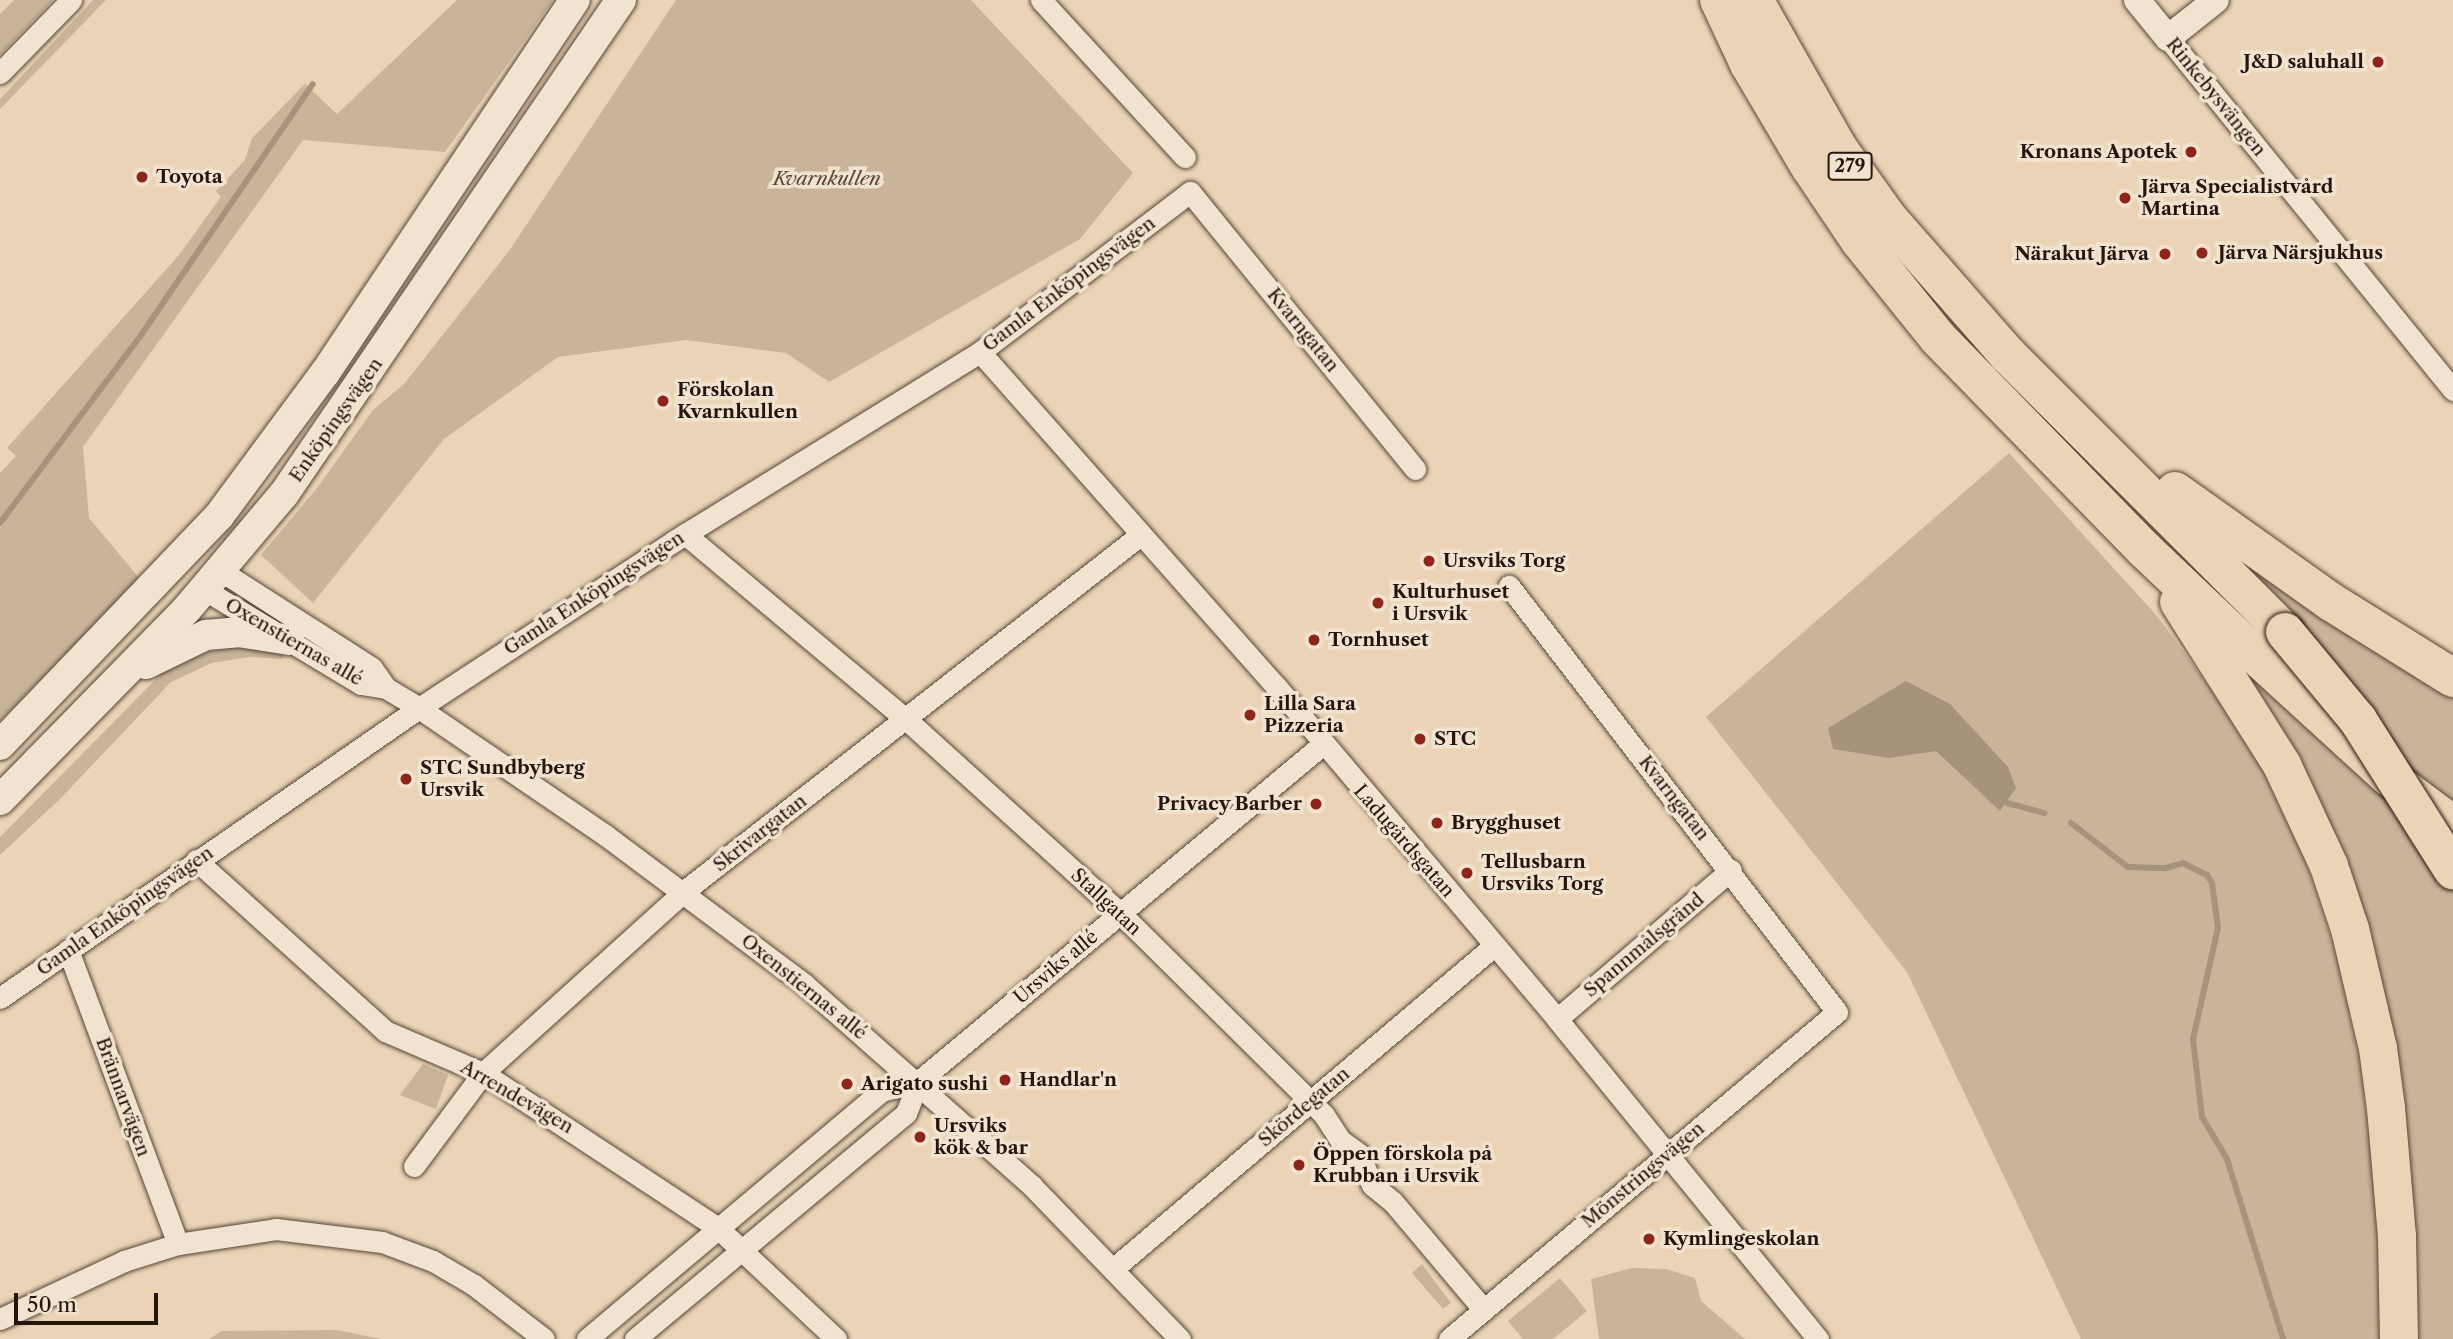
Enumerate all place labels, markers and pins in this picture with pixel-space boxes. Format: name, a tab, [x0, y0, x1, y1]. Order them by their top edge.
place label: J&D saluhall	[2243, 51, 2364, 73]
marker: J&D saluhall	[2370, 54, 2386, 70]
place label: Kronans Apotek	[2019, 141, 2177, 163]
marker: Kronans Apotek	[2183, 144, 2199, 160]
place label: Toyota	[156, 166, 223, 188]
marker: Toyota	[134, 169, 150, 185]
place label: Järva Specialistvård Martina	[2141, 176, 2334, 220]
marker: Järva Specialistvård Martina	[2115, 188, 2135, 208]
place label: Järva Närsjukhus	[2218, 242, 2383, 264]
place label: Närakut Järva	[2015, 243, 2149, 265]
marker: Järva Närsjukhus	[2192, 243, 2212, 263]
marker: Närakut Järva	[2155, 244, 2175, 264]
place label: Förskolan Kvarnkullen	[677, 379, 798, 423]
marker: Förskolan Kvarnkullen	[655, 393, 671, 409]
place label: Ursviks Torg	[1443, 550, 1566, 572]
marker: Ursviks Torg	[1421, 553, 1437, 569]
place label: Kulturhuset i Ursvik	[1392, 581, 1509, 625]
marker: Kulturhuset i Ursvik	[1370, 595, 1386, 611]
place label: Tornhuset	[1328, 629, 1429, 651]
marker: Tornhuset	[1306, 632, 1322, 648]
place label: Lilla Sara Pizzeria	[1264, 693, 1356, 737]
marker: Lilla Sara Pizzeria	[1242, 707, 1258, 723]
place label: STC	[1434, 728, 1476, 750]
marker: STC	[1412, 731, 1428, 747]
place label: STC Sundbyberg Ursvik	[420, 757, 585, 801]
marker: STC Sundbyberg Ursvik	[398, 771, 414, 787]
place label: Privacy Barber	[1156, 793, 1302, 815]
marker: Privacy Barber	[1308, 796, 1324, 812]
place label: Brygghuset	[1451, 812, 1561, 834]
marker: Brygghuset	[1429, 815, 1445, 831]
place label: Tellusbarn Ursviks Torg	[1481, 851, 1604, 895]
marker: Tellusbarn Ursviks Torg	[1459, 865, 1475, 881]
place label: Handlar'n	[1019, 1069, 1117, 1091]
marker: Handlar'n	[997, 1072, 1013, 1088]
place label: Arigato sushi	[861, 1073, 988, 1095]
marker: Arigato sushi	[839, 1076, 855, 1092]
place label: Ursviks kök & bar	[934, 1115, 1028, 1159]
marker: Ursviks kök & bar	[912, 1129, 928, 1145]
place label: Öppen förskola på Krubban i Ursvik	[1313, 1143, 1493, 1187]
marker: Öppen förskola på Krubban i Ursvik	[1291, 1157, 1307, 1173]
place label: Kymlingeskolan	[1663, 1228, 1820, 1250]
marker: Kymlingeskolan	[1641, 1231, 1657, 1247]

